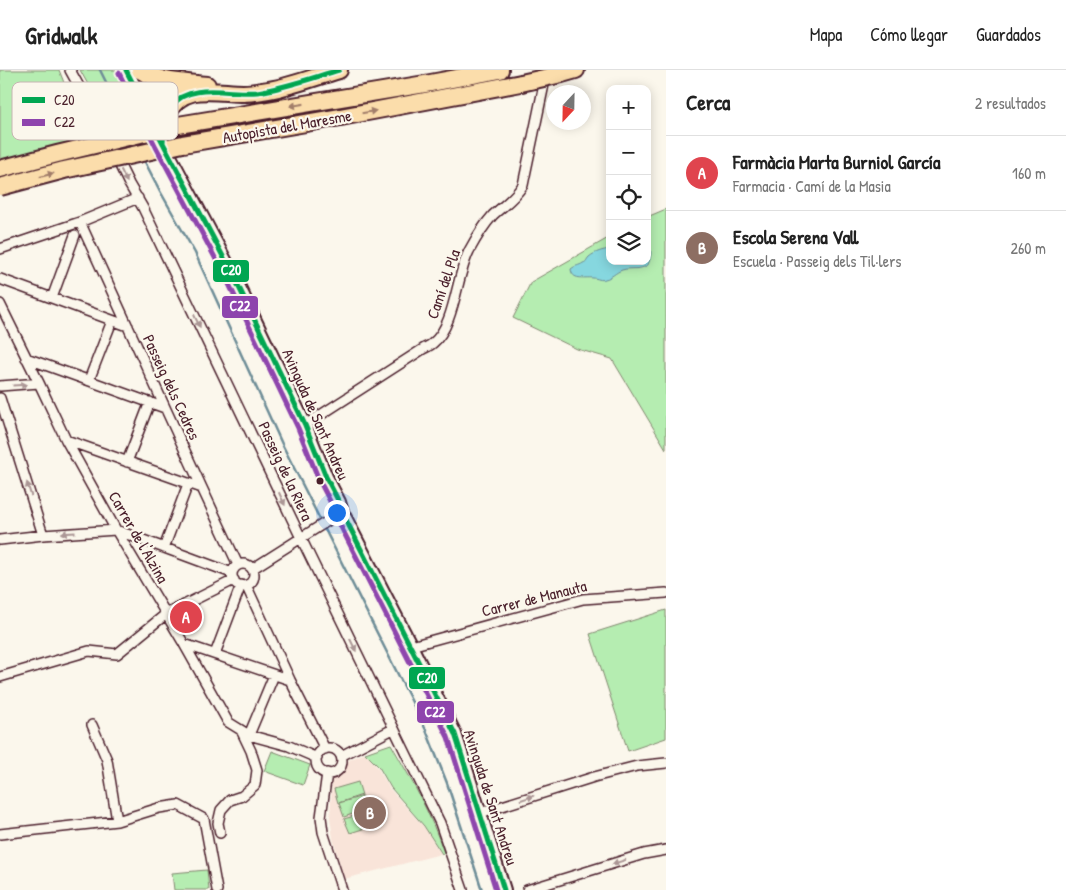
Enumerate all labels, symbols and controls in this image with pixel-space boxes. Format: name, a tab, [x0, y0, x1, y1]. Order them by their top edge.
text: Gridwalk	[25, 19, 97, 51]
text: Mapa	[810, 22, 842, 47]
text: Cómo llegar	[870, 22, 948, 47]
text: Guardados	[976, 22, 1041, 47]
legend	[12, 82, 178, 140]
north arrow	[546, 85, 591, 130]
map controls	[606, 85, 651, 265]
button: +	[606, 85, 651, 130]
text: Cerca	[686, 88, 730, 117]
text: C20	[54, 90, 75, 109]
text: 2 resultados	[975, 92, 1046, 114]
one-way arrow	[289, 102, 305, 110]
street label: Autopista del Maresme	[221, 104, 354, 148]
one-way arrow	[361, 107, 377, 115]
text: C22	[54, 112, 75, 131]
button: −	[606, 130, 651, 175]
text: Farmàcia Marta Burniol García	[733, 149, 941, 175]
text: A	[698, 162, 706, 184]
text: 160 m	[1012, 162, 1046, 184]
one-way arrow	[121, 169, 129, 183]
one-way arrow	[40, 170, 55, 178]
button: locate	[606, 175, 651, 220]
text: Farmacia · Camí de la Masia	[733, 175, 891, 197]
button: layers	[606, 220, 651, 265]
text: Escola Serena Vall	[733, 224, 859, 250]
text: B	[698, 237, 706, 259]
text: 260 m	[1010, 237, 1046, 259]
street label: Camí del Pla	[421, 246, 465, 322]
text: Escuela · Passeig dels Til·lers	[733, 250, 902, 272]
line badge: C20	[212, 259, 250, 283]
text: C20	[221, 260, 242, 279]
line badge: C22	[221, 295, 259, 319]
text: C22	[230, 296, 251, 315]
one-way arrow	[193, 314, 201, 328]
street label: Passeig dels Cedres	[138, 331, 206, 443]
street label: Avinguda de Sant Andreu	[277, 345, 355, 484]
one-way arrow	[12, 380, 28, 388]
street label: Passeig de la Riera	[253, 418, 319, 524]
unlabelled marker	[315, 476, 325, 486]
one-way arrow	[24, 481, 32, 496]
street label: Carrer de l'Alzina	[104, 487, 174, 587]
one-way arrow	[279, 492, 287, 506]
your location	[324, 500, 350, 526]
one-way arrow	[60, 530, 76, 538]
street label: Carrer de Manauta	[479, 574, 589, 622]
pin: A	[170, 598, 202, 636]
one-way arrow	[349, 638, 357, 652]
line badge: C20	[408, 666, 446, 690]
text: C20	[417, 668, 438, 687]
line badge: C22	[416, 700, 455, 724]
text: C22	[425, 702, 446, 721]
street label: Avinguda de Sant Andreu	[459, 726, 523, 868]
pin: B	[354, 794, 386, 832]
one-way arrow	[519, 794, 534, 802]
one-way arrow	[611, 858, 626, 866]

